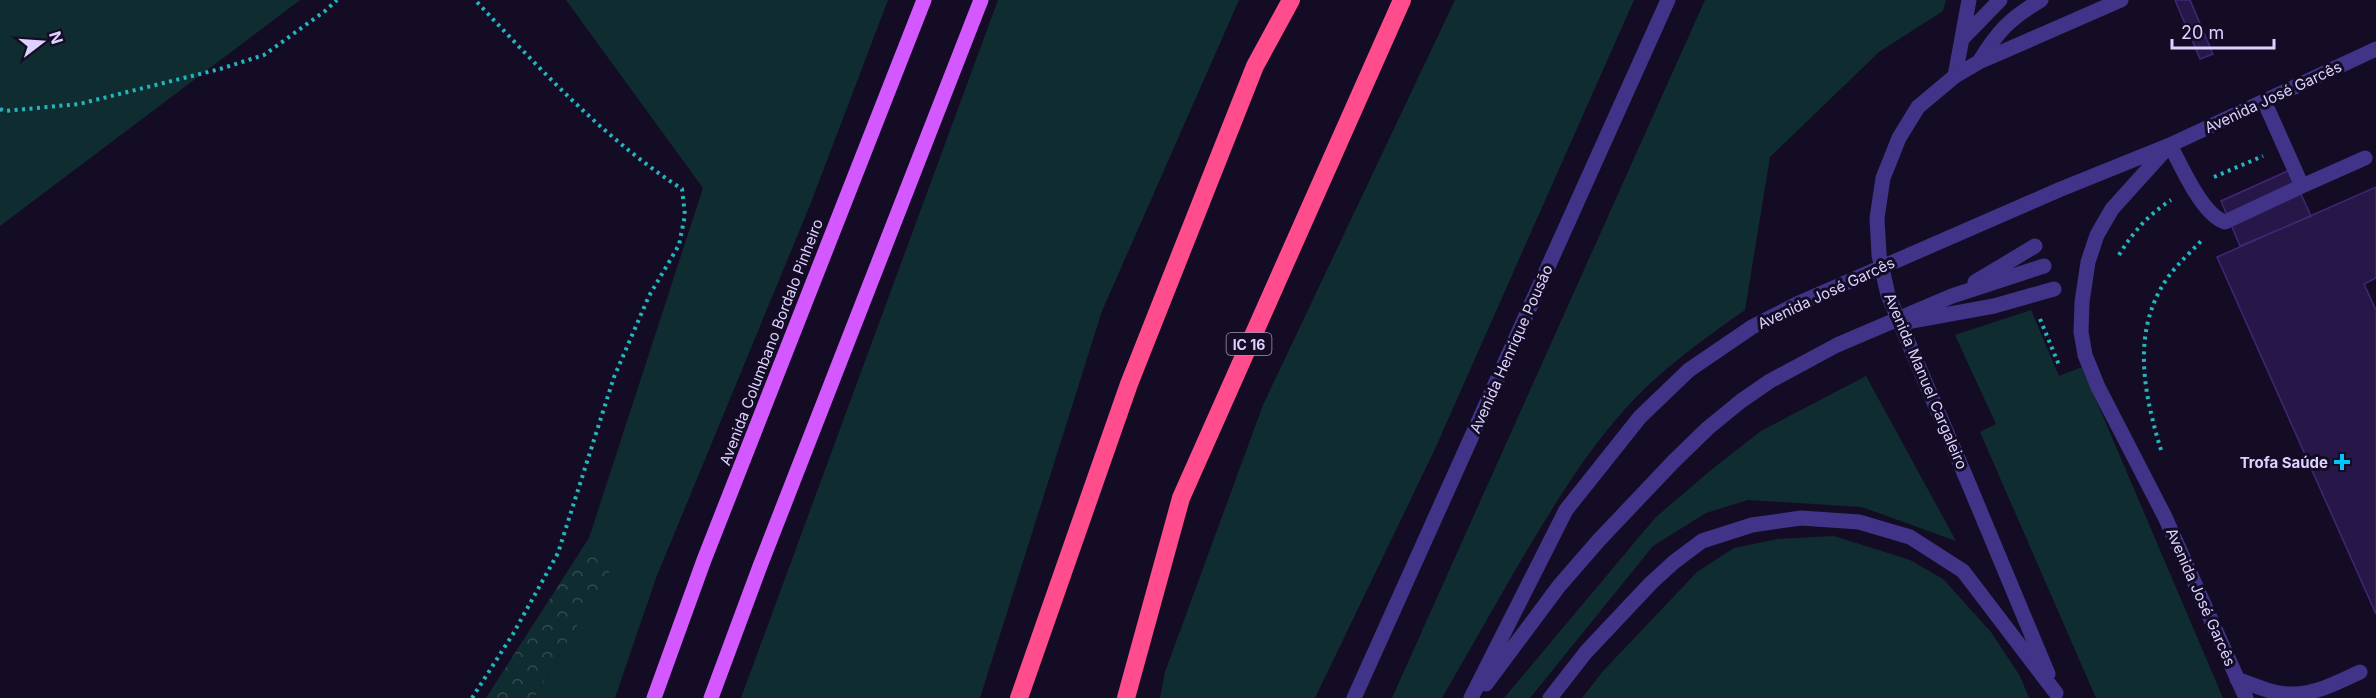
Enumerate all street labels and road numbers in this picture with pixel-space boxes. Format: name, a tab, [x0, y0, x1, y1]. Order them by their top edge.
street label: Avenida José Garcês	[2201, 57, 2345, 137]
street label: Avenida Columbano Bordalo Pinheiro	[715, 216, 827, 468]
street label: Avenida José Garcês	[1754, 253, 1898, 333]
street label: Avenida Henrique Pousão	[1465, 262, 1557, 436]
street label: Avenida Manuel Cargaleiro	[1880, 290, 1972, 472]
road number: IC 16	[1226, 333, 1272, 355]
street label: Avenida José Garcês	[2162, 525, 2240, 669]

